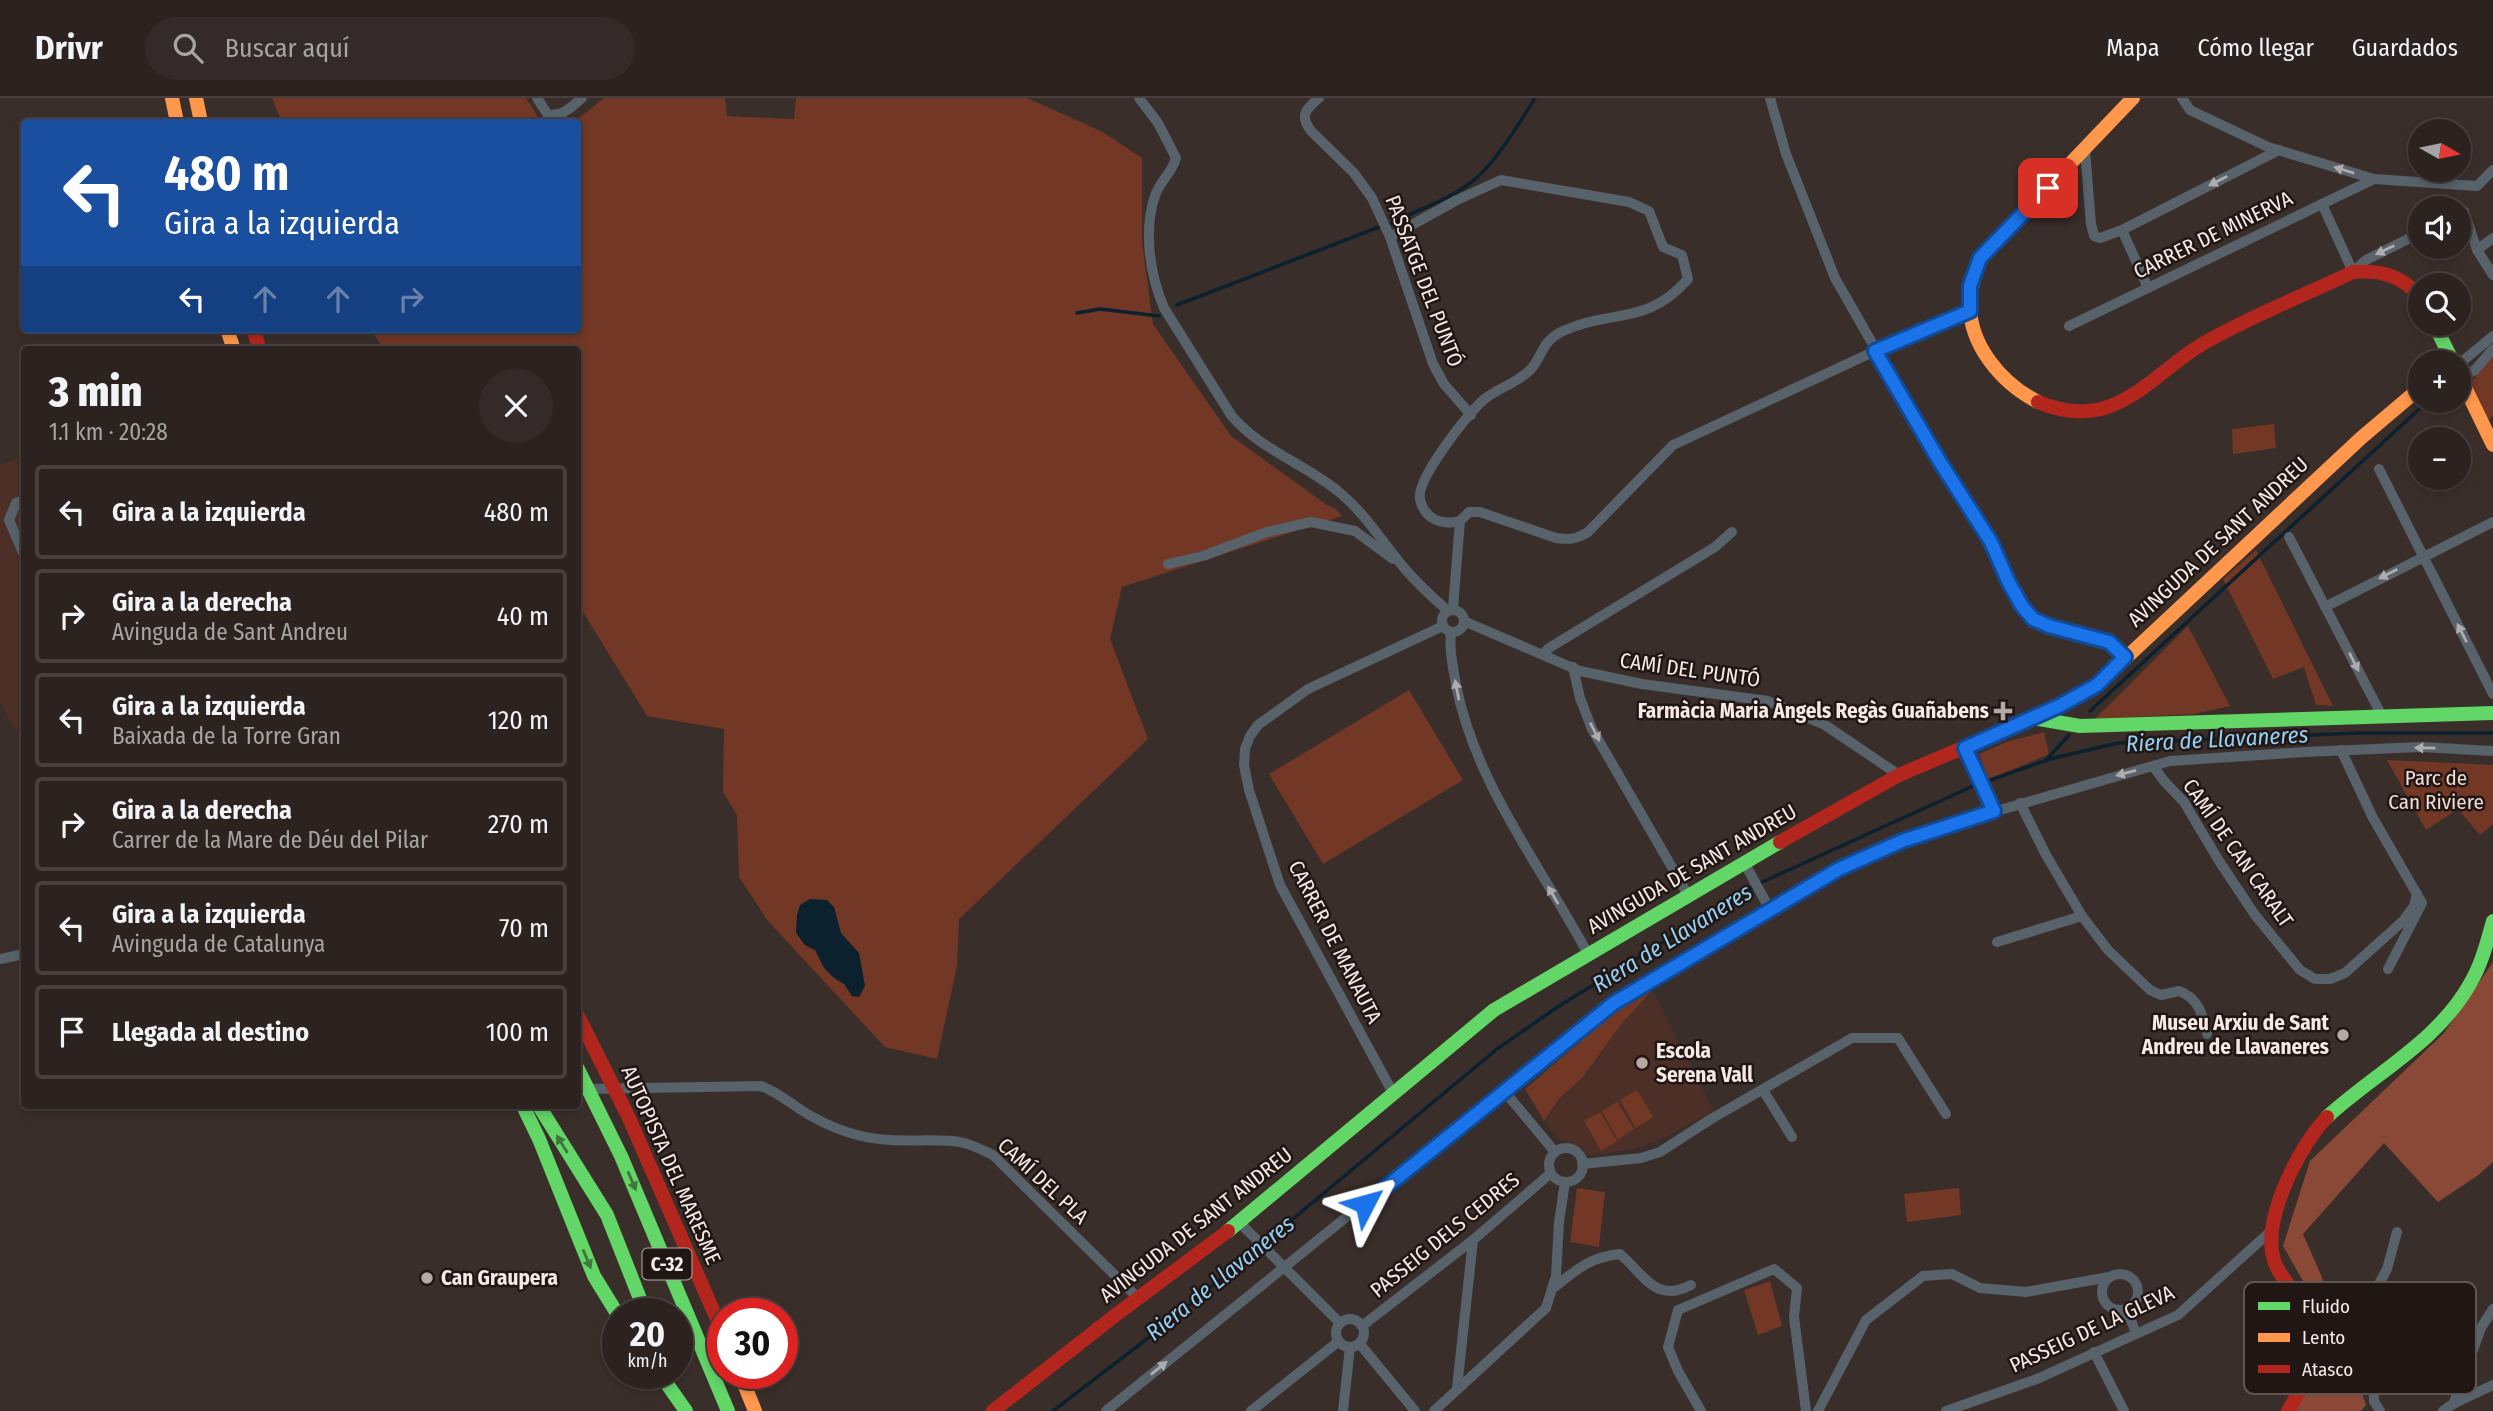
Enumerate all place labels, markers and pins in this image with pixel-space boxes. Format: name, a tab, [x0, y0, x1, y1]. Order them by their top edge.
pin	[2018, 158, 2078, 218]
place label: Farmàcia Maria Àngels Regàs Guañabens	[1638, 697, 1989, 724]
marker: Farmàcia Maria Àngels Regàs Guañabens	[1995, 703, 2011, 719]
place label: Museu Arxiu de Sant Andreu de Llavaneres	[2141, 1010, 2330, 1060]
marker: Museu Arxiu de Sant Andreu de Llavaneres	[2335, 1027, 2351, 1043]
place label: Escola Serena Vall	[1656, 1038, 1753, 1088]
marker: Escola Serena Vall	[1634, 1055, 1650, 1071]
place label: Can Graupera	[441, 1265, 558, 1291]
marker: Can Graupera	[419, 1270, 435, 1286]

